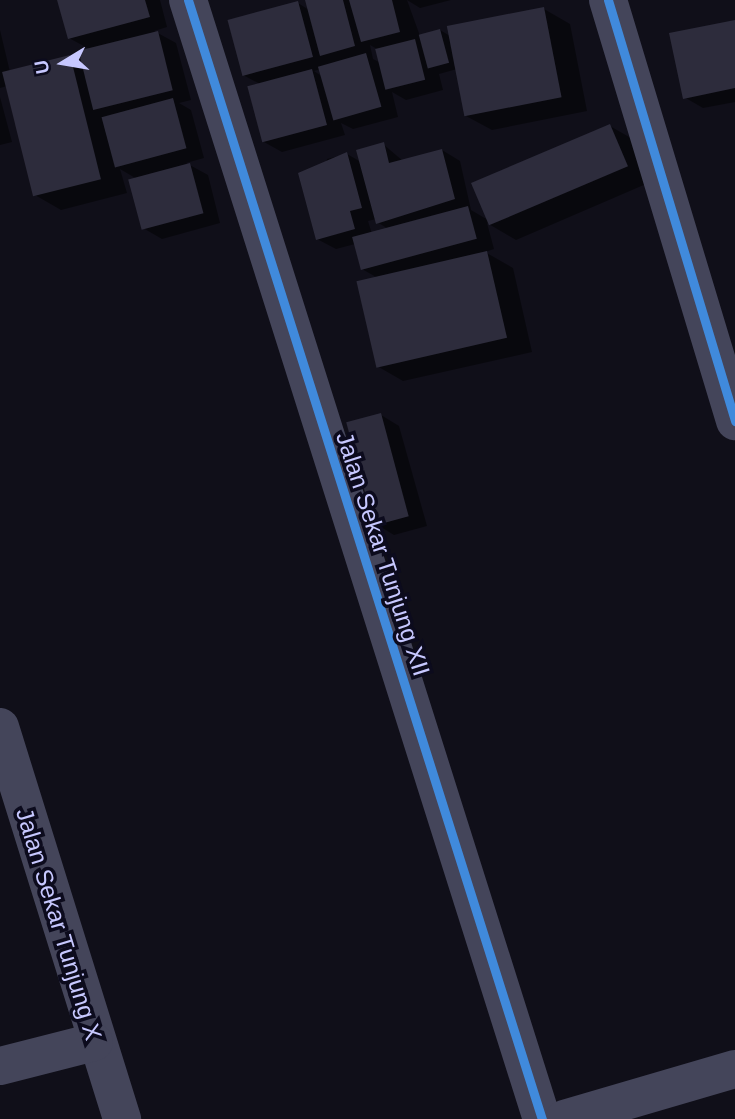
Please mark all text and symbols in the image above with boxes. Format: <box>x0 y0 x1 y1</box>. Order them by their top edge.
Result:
north arrow <box>28 28 98 98</box>
text: U <box>30 58 54 76</box>
street label: Jalan Sekar Tunjung XII <box>330 428 436 680</box>
street label: Jalan Sekar Tunjung X <box>10 804 108 1044</box>

